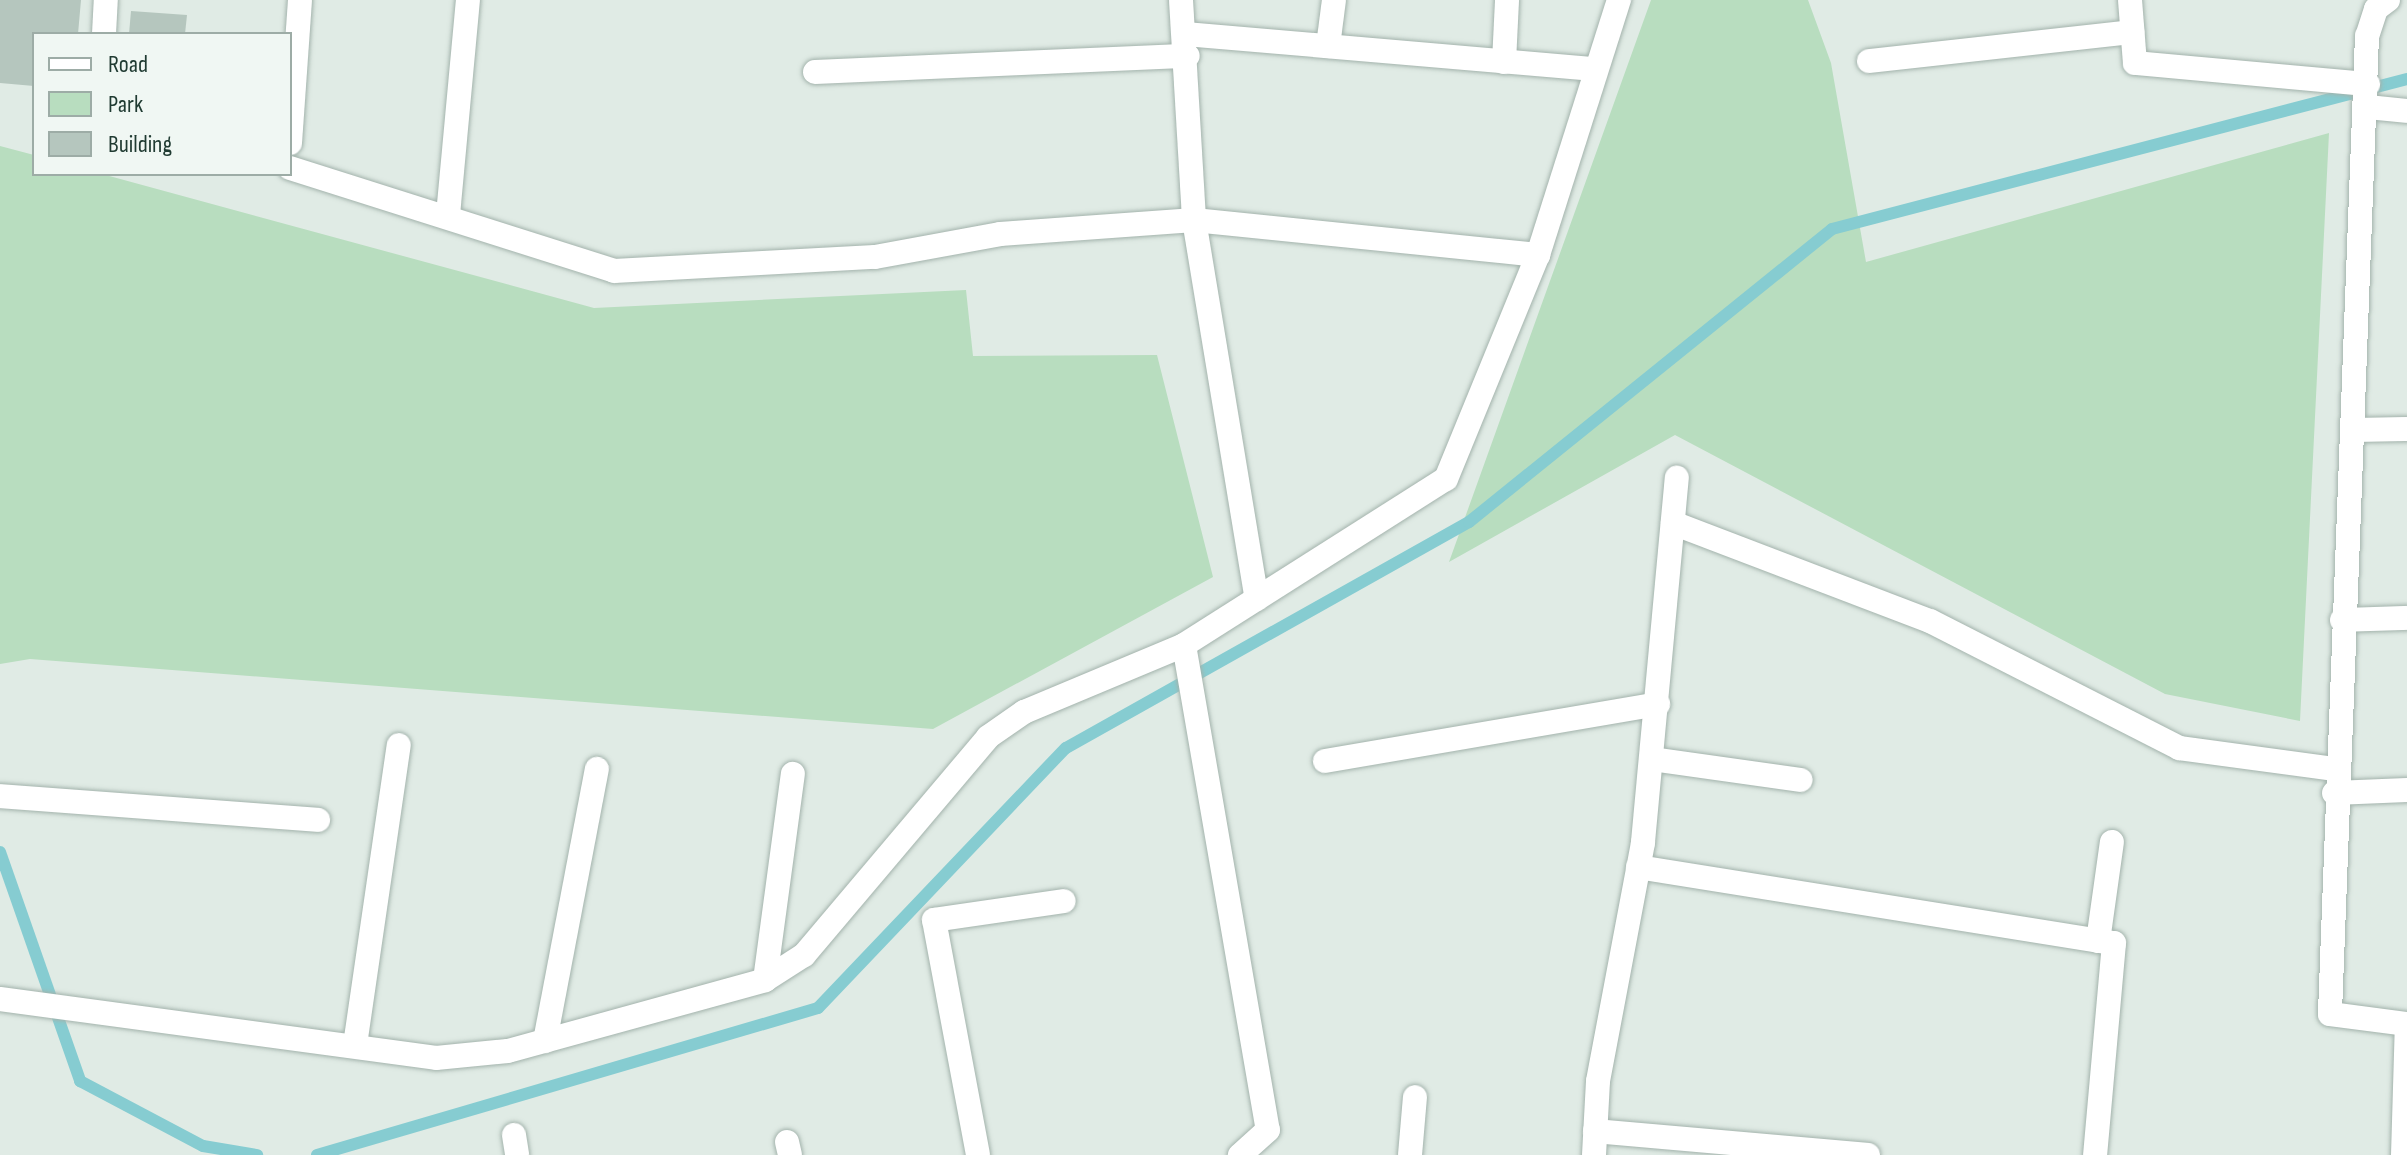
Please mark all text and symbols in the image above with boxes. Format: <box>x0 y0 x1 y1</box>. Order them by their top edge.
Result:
legend <box>32 32 292 176</box>
text: Road <box>108 50 148 79</box>
text: Park <box>108 90 143 119</box>
text: Building <box>108 130 172 159</box>

